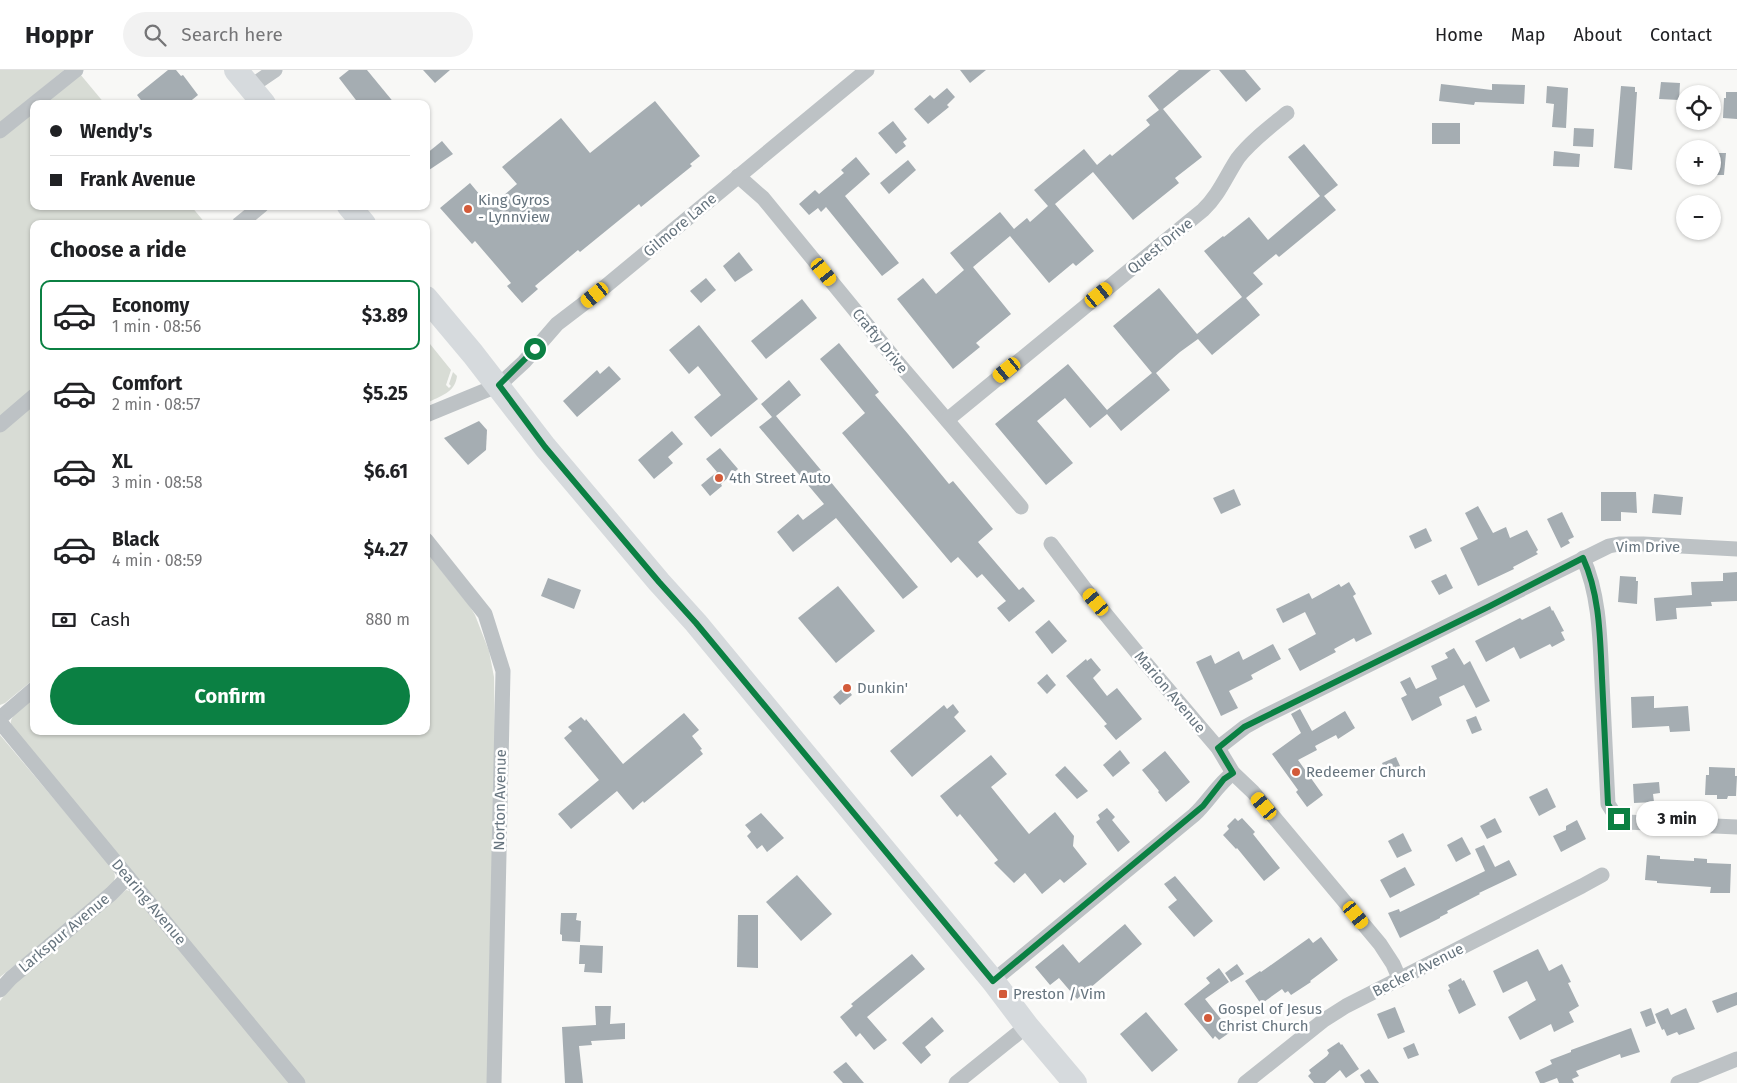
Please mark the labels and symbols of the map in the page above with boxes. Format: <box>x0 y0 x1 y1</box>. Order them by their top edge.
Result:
street label: Gilmore Lane <box>640 189 720 261</box>
place label: King Gyros - Lynnview <box>478 191 550 226</box>
marker: King Gyros - Lynnview <box>462 203 474 215</box>
street label: Quest Drive <box>1124 214 1196 278</box>
car <box>808 256 839 288</box>
car <box>578 280 611 310</box>
car <box>1082 280 1115 310</box>
street label: Crafty Drive <box>848 305 912 377</box>
route start <box>524 338 546 360</box>
car <box>990 355 1023 385</box>
place label: 4th Street Auto <box>729 469 831 487</box>
marker: 4th Street Auto <box>713 472 725 484</box>
street label: Vim Drive <box>1616 538 1680 556</box>
car <box>1080 586 1111 618</box>
street label: Marion Avenue <box>1131 647 1209 737</box>
place label: Dunkin' <box>857 679 908 697</box>
marker: Dunkin' <box>841 682 853 694</box>
street label: Norton Avenue <box>490 749 510 851</box>
place label: Redeemer Church <box>1306 763 1426 781</box>
marker: Redeemer Church <box>1290 766 1302 778</box>
car <box>1248 790 1279 822</box>
callout: 3 min <box>1636 802 1719 836</box>
route end <box>1608 808 1630 830</box>
street label: Dearing Avenue <box>108 856 190 948</box>
street label: Larkspur Avenue <box>15 890 113 976</box>
car <box>1340 899 1371 931</box>
street label: Becker Avenue <box>1369 939 1467 1001</box>
place label: Preston / Vim <box>1013 985 1106 1003</box>
marker: Preston / Vim <box>997 988 1009 1000</box>
place label: Gospel of Jesus Christ Church <box>1218 1000 1322 1035</box>
marker: Gospel of Jesus Christ Church <box>1202 1012 1214 1024</box>

